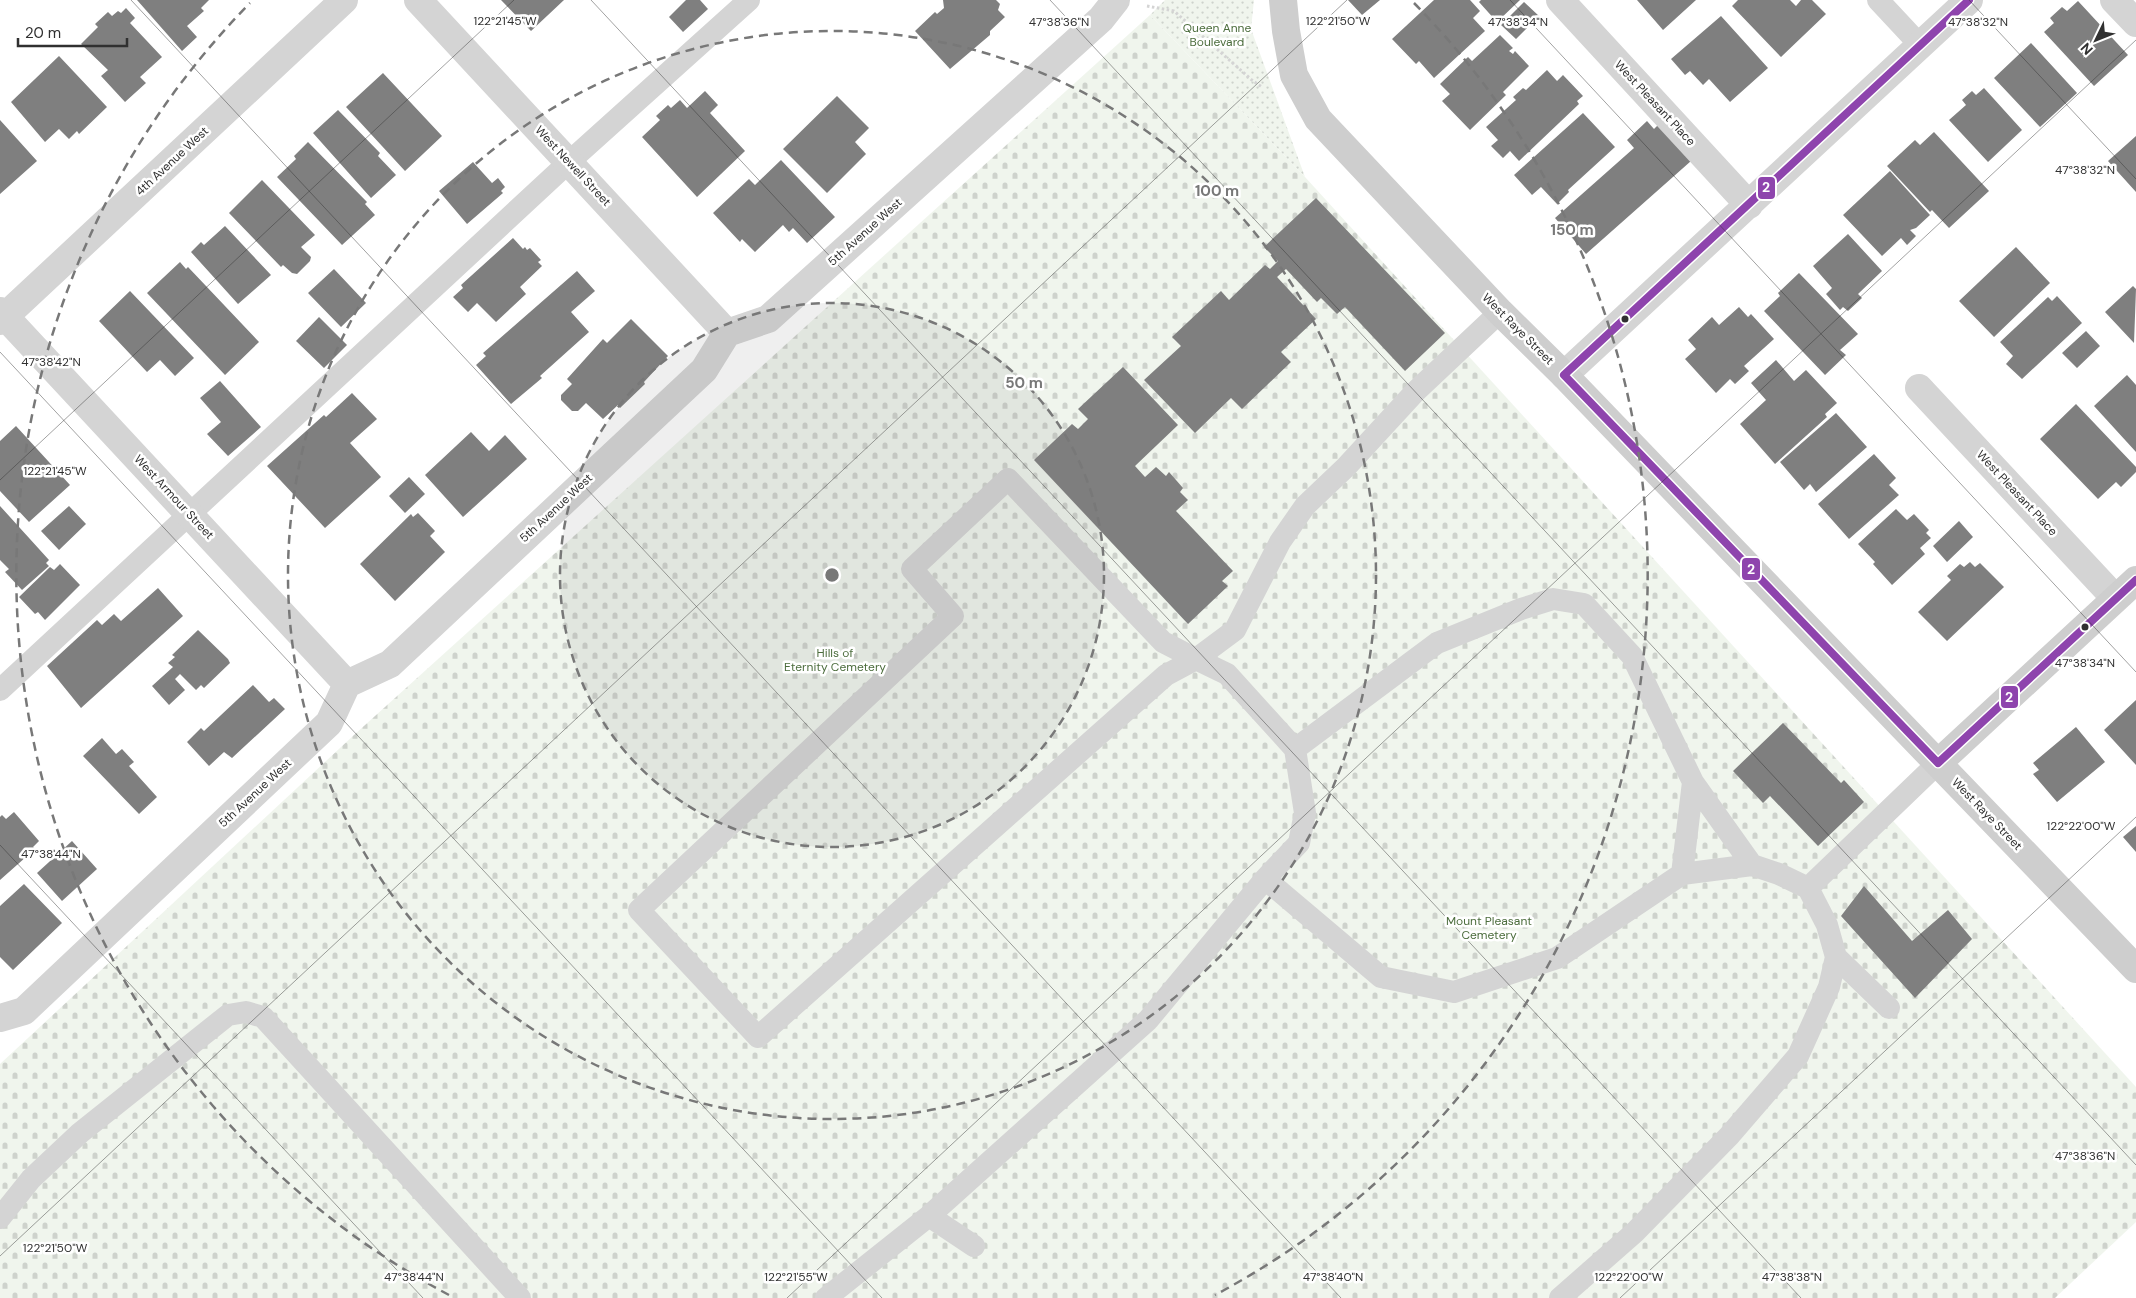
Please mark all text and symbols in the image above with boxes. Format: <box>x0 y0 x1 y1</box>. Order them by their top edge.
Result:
text: 122°21'45"W <box>473 13 537 29</box>
text: 122°21'50"W <box>1306 13 1371 29</box>
text: 47°38'36"N <box>1029 14 1089 30</box>
text: 47°38'34"N <box>1488 14 1548 30</box>
text: 47°38'32"N <box>1948 14 2008 30</box>
scale bar <box>18 15 126 47</box>
north arrow <box>2071 15 2121 65</box>
park label: Queen Anne Boulevard <box>1183 20 1251 50</box>
text: 20 m <box>25 23 61 43</box>
text: N <box>2076 39 2097 59</box>
street label: West Pleasant Place <box>1611 57 1699 149</box>
street label: West Newell Street <box>531 122 615 210</box>
street label: 4th Avenue West <box>132 123 212 199</box>
text: 47°38'32"N <box>2055 162 2115 178</box>
line badge: 2 <box>1757 176 1776 200</box>
text: 2 <box>1762 178 1770 196</box>
text: 100 m <box>1195 181 1239 201</box>
street label: 5th Avenue West <box>825 194 906 270</box>
text: 150 m <box>1551 220 1594 240</box>
street label: West Raye Street <box>1479 290 1557 368</box>
unlabelled marker <box>1620 314 1630 324</box>
text: 47°38'42"N <box>21 354 81 370</box>
text: 50 m <box>1005 373 1043 393</box>
street label: West Pleasant Place <box>1973 447 2061 539</box>
street label: West Armour Street <box>131 451 218 543</box>
text: 122°21'45"W <box>23 463 87 479</box>
street label: 5th Avenue West <box>516 470 596 546</box>
line badge: 2 <box>1741 557 1761 581</box>
text: 2 <box>1747 560 1755 578</box>
centre of rings <box>823 566 841 584</box>
unlabelled marker <box>2080 622 2090 632</box>
park label: Hills of Eternity Cemetery <box>784 645 886 675</box>
text: 47°38'34"N <box>2055 655 2115 671</box>
line badge: 2 <box>2000 685 2019 709</box>
text: 2 <box>2005 688 2013 706</box>
street label: 5th Avenue West <box>215 755 295 831</box>
street label: West Raye Street <box>1948 774 2026 854</box>
text: 122°22'00"W <box>2047 818 2116 834</box>
text: 47°38'44"N <box>21 846 81 862</box>
park label: Mount Pleasant Cemetery <box>1446 913 1532 943</box>
text: 47°38'36"N <box>2055 1148 2115 1164</box>
text: 122°21'50"W <box>23 1240 88 1256</box>
text: 47°38'44"N <box>384 1269 444 1285</box>
text: 122°21'55"W <box>764 1269 828 1285</box>
text: 47°38'40"N <box>1303 1269 1363 1285</box>
text: 122°22'00"W <box>1595 1269 1664 1285</box>
text: 47°38'38"N <box>1762 1269 1822 1285</box>

